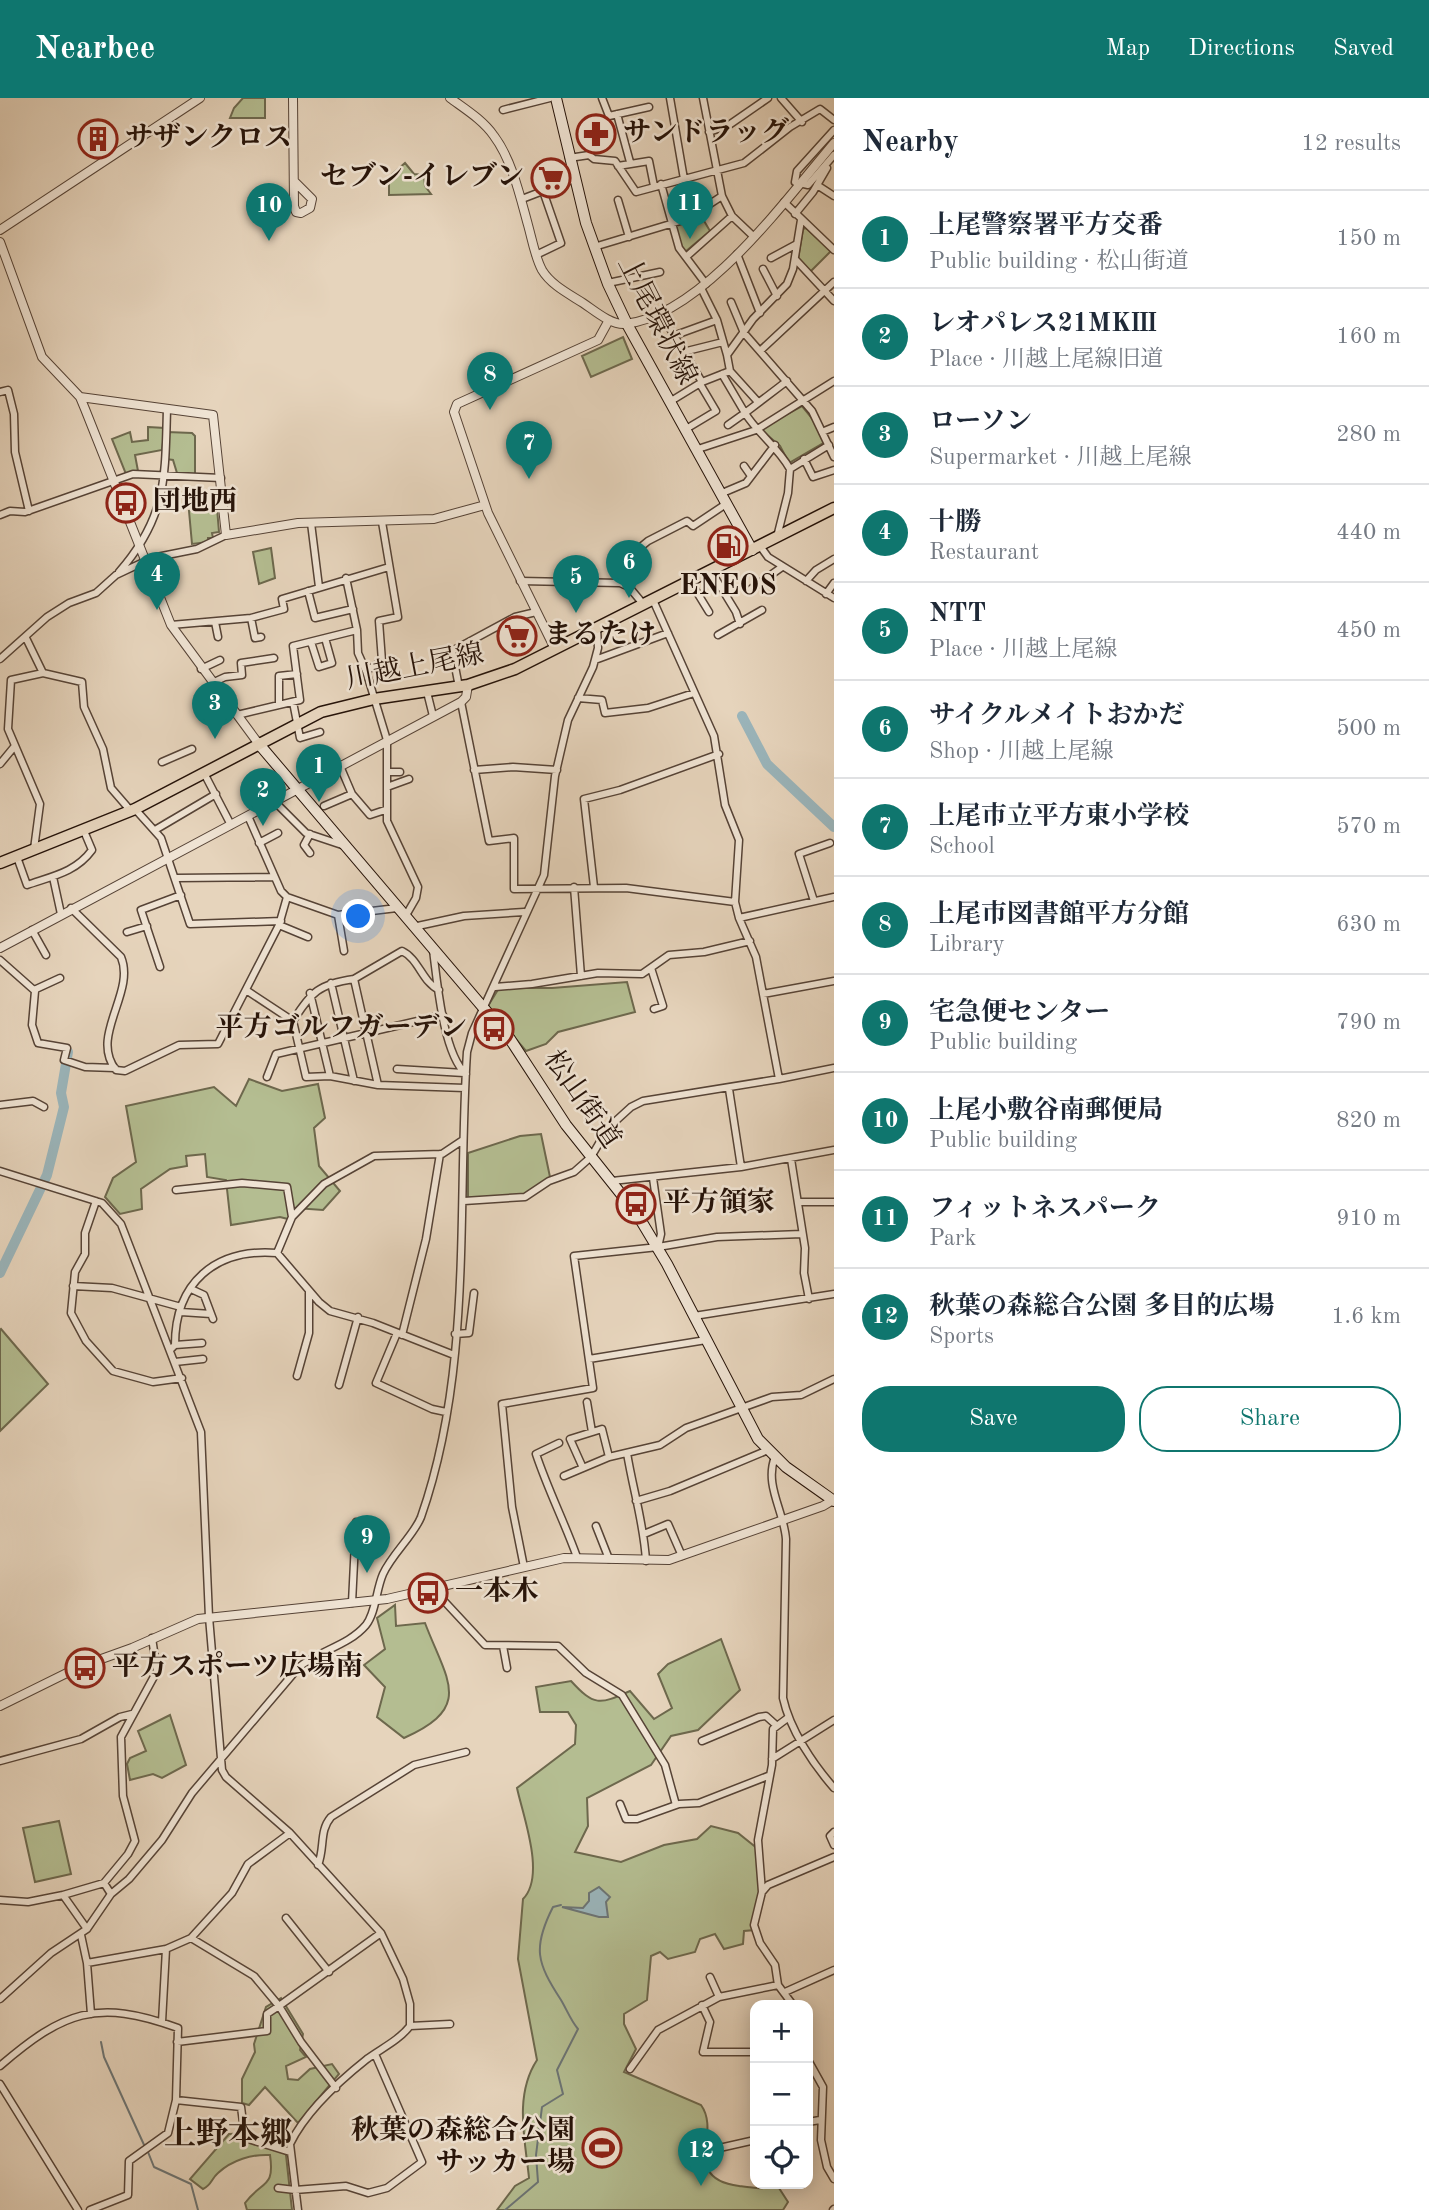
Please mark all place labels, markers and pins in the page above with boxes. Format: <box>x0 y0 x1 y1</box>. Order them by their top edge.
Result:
pharmacy icon: サンドラッグ <box>575 113 617 155</box>
place label: サンドラッグ <box>623 117 789 148</box>
building icon: サザンクロス <box>77 118 119 160</box>
place label: サザンクロス <box>125 122 292 153</box>
supermarket icon: セブン-イレブン <box>530 157 572 199</box>
place label: セブン-イレブン <box>320 161 524 192</box>
pin: 11 <box>667 181 713 239</box>
pin: 10 <box>246 183 292 241</box>
pin: 8 <box>467 352 513 410</box>
pin: 7 <box>506 421 552 479</box>
bus stop icon: 団地西 <box>105 482 147 524</box>
place label: 団地西 <box>153 486 237 517</box>
fuel station icon: ENEOS <box>707 525 749 567</box>
pin: 6 <box>606 540 652 598</box>
pin: 4 <box>134 552 180 610</box>
pin: 5 <box>553 555 599 613</box>
place label: ENEOS <box>679 573 777 601</box>
supermarket icon: まるたけ <box>496 615 538 657</box>
place label: まるたけ <box>544 620 656 650</box>
pin: 3 <box>192 681 238 739</box>
pin: 1 <box>296 744 342 802</box>
pin: 2 <box>240 768 286 826</box>
bus stop icon: 平方ゴルフガーデン <box>473 1008 515 1050</box>
place label: 平方ゴルフガーデン <box>216 1012 467 1043</box>
bus stop icon: 平方領家 <box>615 1183 657 1225</box>
place label: 平方領家 <box>663 1187 775 1218</box>
pin: 9 <box>344 1515 390 1573</box>
bus stop icon: 一本木 <box>407 1572 449 1614</box>
place label: 一本木 <box>455 1576 539 1607</box>
bus stop icon: 平方スポーツ広場南 <box>64 1647 106 1689</box>
place label: 平方スポーツ広場南 <box>112 1651 363 1682</box>
place label: 秋葉の森総合公園 サッカー場 <box>351 2115 575 2178</box>
sports icon: 秋葉の森総合公園 サッカー場 <box>581 2127 623 2169</box>
pin: 12 <box>678 2128 724 2186</box>

